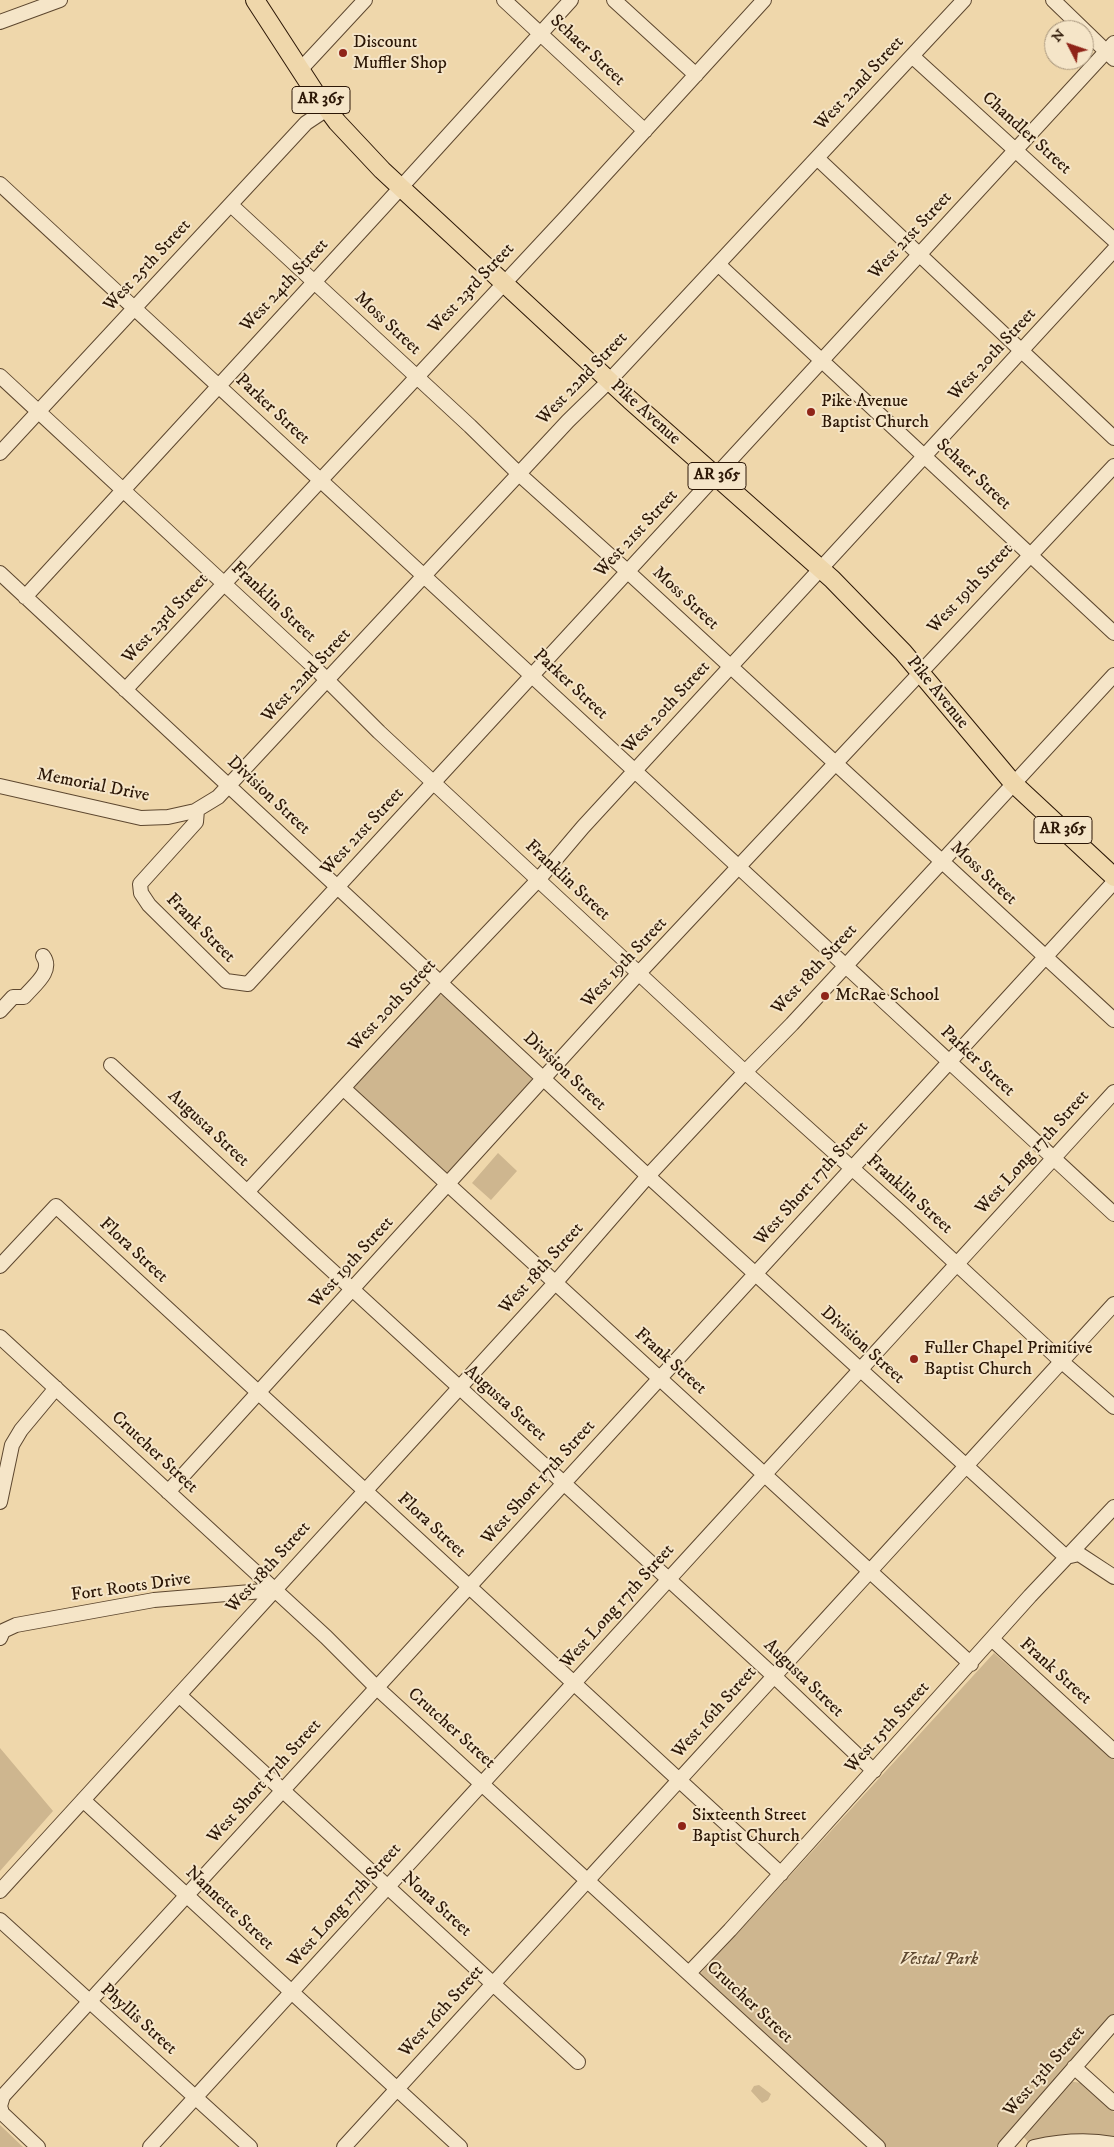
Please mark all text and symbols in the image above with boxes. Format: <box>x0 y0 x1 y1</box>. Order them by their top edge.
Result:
street label: Schaer Street <box>545 11 629 91</box>
north arrow <box>1044 20 1094 70</box>
text: N <box>1048 26 1069 46</box>
place label: Discount Muffler Shop <box>353 32 447 74</box>
street label: West 22nd Street <box>811 32 909 136</box>
marker: Discount Muffler Shop <box>337 47 349 59</box>
road number: AR 365 <box>292 86 350 114</box>
street label: Chandler Street <box>977 88 1075 180</box>
street label: West 21st Street <box>865 188 957 284</box>
street label: West 25th Street <box>100 215 196 317</box>
street label: West 24th Street <box>236 235 334 337</box>
street label: West 23rd Street <box>424 239 520 339</box>
street label: Moss Street <box>349 288 425 360</box>
street label: West 20th Street <box>945 304 1041 406</box>
street label: West 22nd Street <box>533 328 633 430</box>
street label: Parker Street <box>230 370 314 450</box>
street label: Pike Avenue <box>605 376 685 450</box>
place label: Pike Avenue Baptist Church <box>821 391 929 434</box>
marker: Pike Avenue Baptist Church <box>805 406 817 418</box>
street label: Schaer Street <box>931 435 1015 515</box>
road number: AR 365 <box>688 462 746 490</box>
street label: West 21st Street <box>591 486 683 582</box>
street label: West 19th Street <box>924 539 1018 639</box>
street label: Franklin Street <box>226 558 320 648</box>
street label: Moss Street <box>647 563 723 635</box>
street label: West 23rd Street <box>118 569 214 669</box>
street label: West 22nd Street <box>258 624 356 728</box>
street label: Parker Street <box>528 645 612 725</box>
street label: Pike Avenue <box>901 652 973 734</box>
street label: West 20th Street <box>619 657 715 759</box>
street label: Division Street <box>222 752 314 840</box>
street label: Memorial Drive <box>35 765 151 807</box>
street label: West 21st Street <box>317 784 409 880</box>
road number: AR 365 <box>1034 816 1092 844</box>
street label: Franklin Street <box>520 836 614 926</box>
street label: Moss Street <box>945 838 1021 910</box>
street label: Frank Street <box>161 890 239 968</box>
street label: West 19th Street <box>578 913 672 1013</box>
street label: West 18th Street <box>768 920 862 1020</box>
street label: West 20th Street <box>345 955 441 1057</box>
place label: McRae School <box>835 985 939 1007</box>
marker: McRae School <box>819 990 831 1002</box>
street label: Parker Street <box>935 1022 1019 1102</box>
street label: Division Street <box>518 1028 610 1116</box>
street label: Augusta Street <box>163 1086 253 1172</box>
street label: West Long 17th Street <box>971 1086 1095 1220</box>
street label: West Short 17th Street <box>750 1117 874 1251</box>
street label: Franklin Street <box>861 1151 957 1239</box>
street label: West 19th Street <box>305 1213 399 1313</box>
street label: Flora Street <box>94 1214 172 1288</box>
street label: West 18th Street <box>495 1219 589 1319</box>
street label: Division Street <box>815 1303 909 1389</box>
street label: Frank Street <box>630 1324 710 1400</box>
place label: Fuller Chapel Primitive Baptist Church <box>924 1338 1092 1380</box>
marker: Fuller Chapel Primitive Baptist Church <box>908 1353 920 1365</box>
street label: Augusta Street <box>459 1361 551 1447</box>
street label: Crutcher Street <box>106 1407 202 1499</box>
street label: West Short 17th Street <box>477 1416 601 1550</box>
street label: Flora Street <box>392 1489 470 1563</box>
street label: West 18th Street <box>222 1518 316 1618</box>
street label: West Long 17th Street <box>556 1540 680 1674</box>
street label: Fort Roots Drive <box>70 1569 192 1607</box>
street label: Frank Street <box>1015 1634 1095 1710</box>
street label: Augusta Street <box>758 1635 848 1723</box>
street label: West 16th Street <box>668 1663 762 1763</box>
street label: West 15th Street <box>841 1678 935 1778</box>
street label: Crutcher Street <box>403 1684 499 1774</box>
street label: West Short 17th Street <box>203 1715 327 1849</box>
place label: Sixteenth Street Baptist Church <box>692 1805 807 1848</box>
marker: Sixteenth Street Baptist Church <box>676 1820 688 1832</box>
street label: West Long 17th Street <box>283 1839 407 1973</box>
street label: Nannette Street <box>180 1862 278 1956</box>
street label: Nona Street <box>397 1868 475 1942</box>
park label: Vestal Park <box>900 1949 978 1971</box>
street label: Crutcher Street <box>701 1957 797 2049</box>
street label: West 16th Street <box>395 1962 489 2062</box>
street label: Phyllis Street <box>95 1980 181 2060</box>
street label: West 13th Street <box>1000 2022 1090 2122</box>

